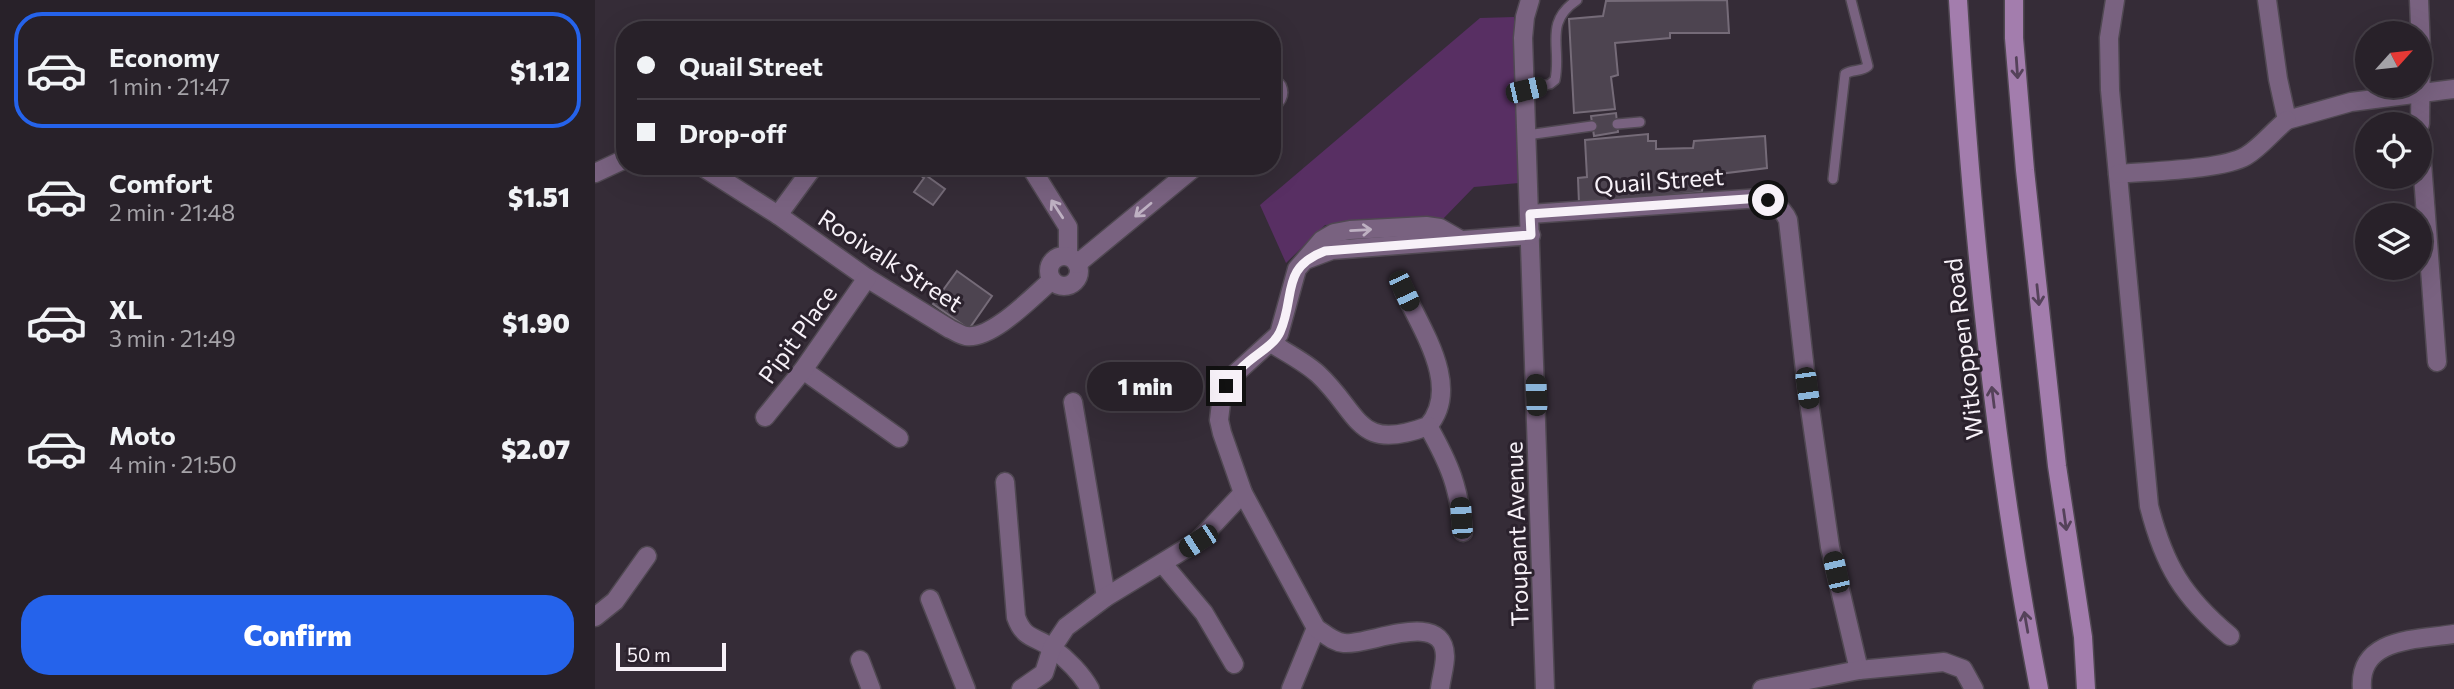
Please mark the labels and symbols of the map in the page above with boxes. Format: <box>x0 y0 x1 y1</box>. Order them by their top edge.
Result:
north arrow <box>2355 21 2433 98</box>
one-way arrow <box>2011 56 2024 79</box>
car <box>1504 75 1549 105</box>
street label: Quail Street <box>1593 161 1725 199</box>
route start <box>1752 184 1784 216</box>
one-way arrow <box>1050 199 1064 219</box>
one-way arrow <box>1134 202 1152 217</box>
street label: Rooivalk Street <box>813 203 969 318</box>
one-way arrow <box>1349 223 1372 236</box>
street label: Witkoppen Road <box>1937 257 1989 441</box>
car <box>1386 268 1423 314</box>
street label: Pipit Place <box>752 279 842 389</box>
one-way arrow <box>2032 283 2045 305</box>
callout: 1 min <box>1086 362 1201 410</box>
car <box>1794 366 1821 410</box>
route end <box>1210 370 1242 402</box>
car <box>1525 374 1548 416</box>
one-way arrow <box>1987 386 2000 409</box>
street label: Troupant Avenue <box>1498 441 1534 627</box>
car <box>1450 496 1473 540</box>
one-way arrow <box>2059 509 2072 531</box>
car <box>1175 521 1222 561</box>
car <box>1822 549 1851 595</box>
one-way arrow <box>2019 611 2033 634</box>
scale bar <box>616 640 726 672</box>

